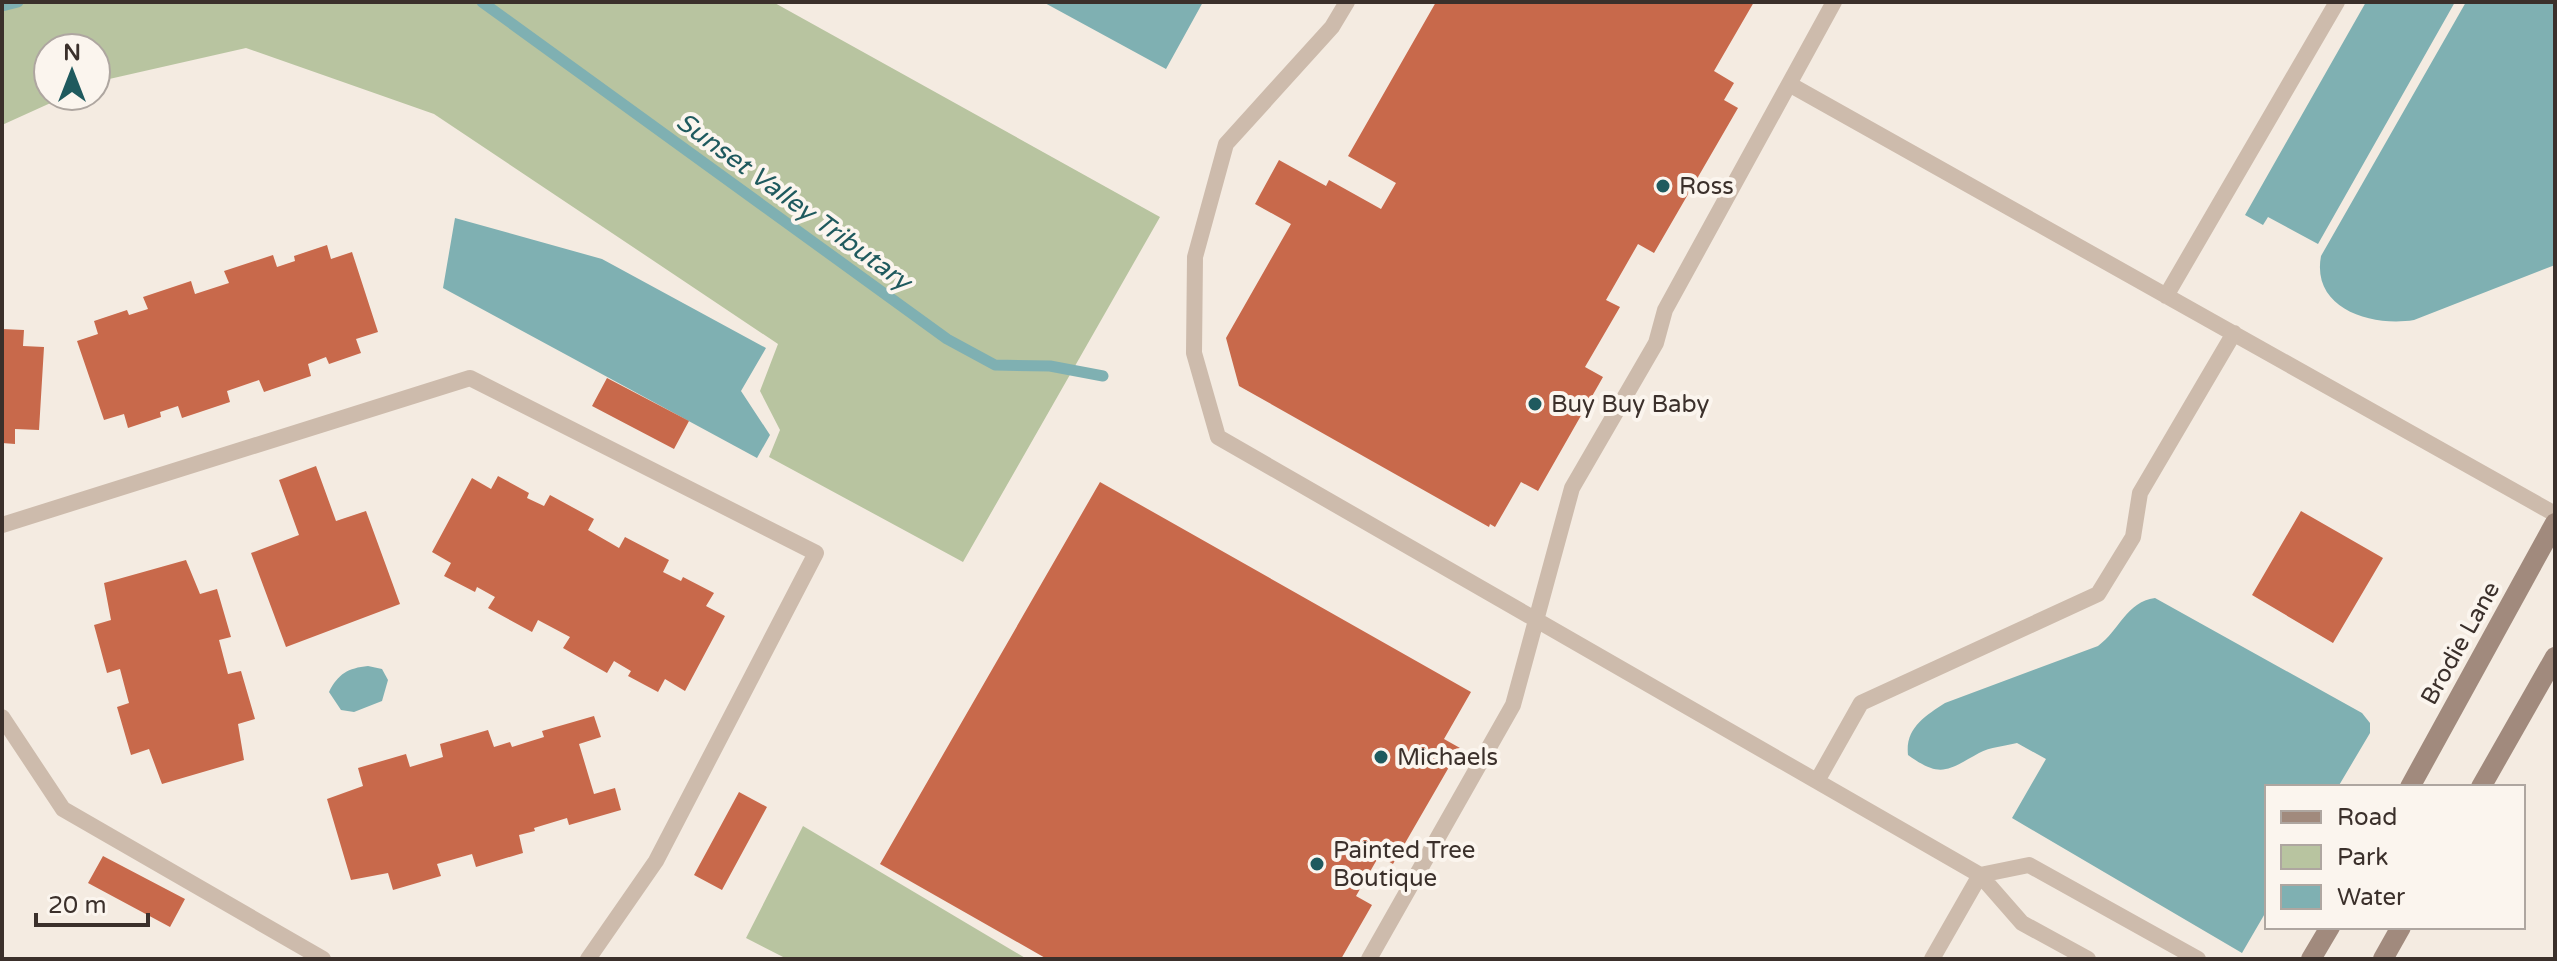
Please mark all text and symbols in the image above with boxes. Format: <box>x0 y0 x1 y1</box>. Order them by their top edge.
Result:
north arrow <box>32 32 112 112</box>
text: N <box>63 40 81 66</box>
water label: Sunset Valley Tributary <box>670 106 919 299</box>
place label: Ross <box>1679 172 1734 201</box>
marker: Ross <box>1654 177 1672 195</box>
place label: Buy Buy Baby <box>1551 390 1710 419</box>
marker: Buy Buy Baby <box>1526 395 1544 413</box>
street label: Brodie Lane <box>2415 577 2506 710</box>
place label: Michaels <box>1397 743 1498 772</box>
marker: Michaels <box>1372 748 1390 766</box>
legend <box>2265 785 2525 929</box>
text: Road <box>2337 803 2397 832</box>
place label: Painted Tree Boutique <box>1333 836 1475 893</box>
text: Park <box>2337 843 2388 872</box>
marker: Painted Tree Boutique <box>1308 855 1326 873</box>
scale bar <box>36 877 148 927</box>
text: Water <box>2337 883 2406 912</box>
text: 20 m <box>48 891 106 920</box>

